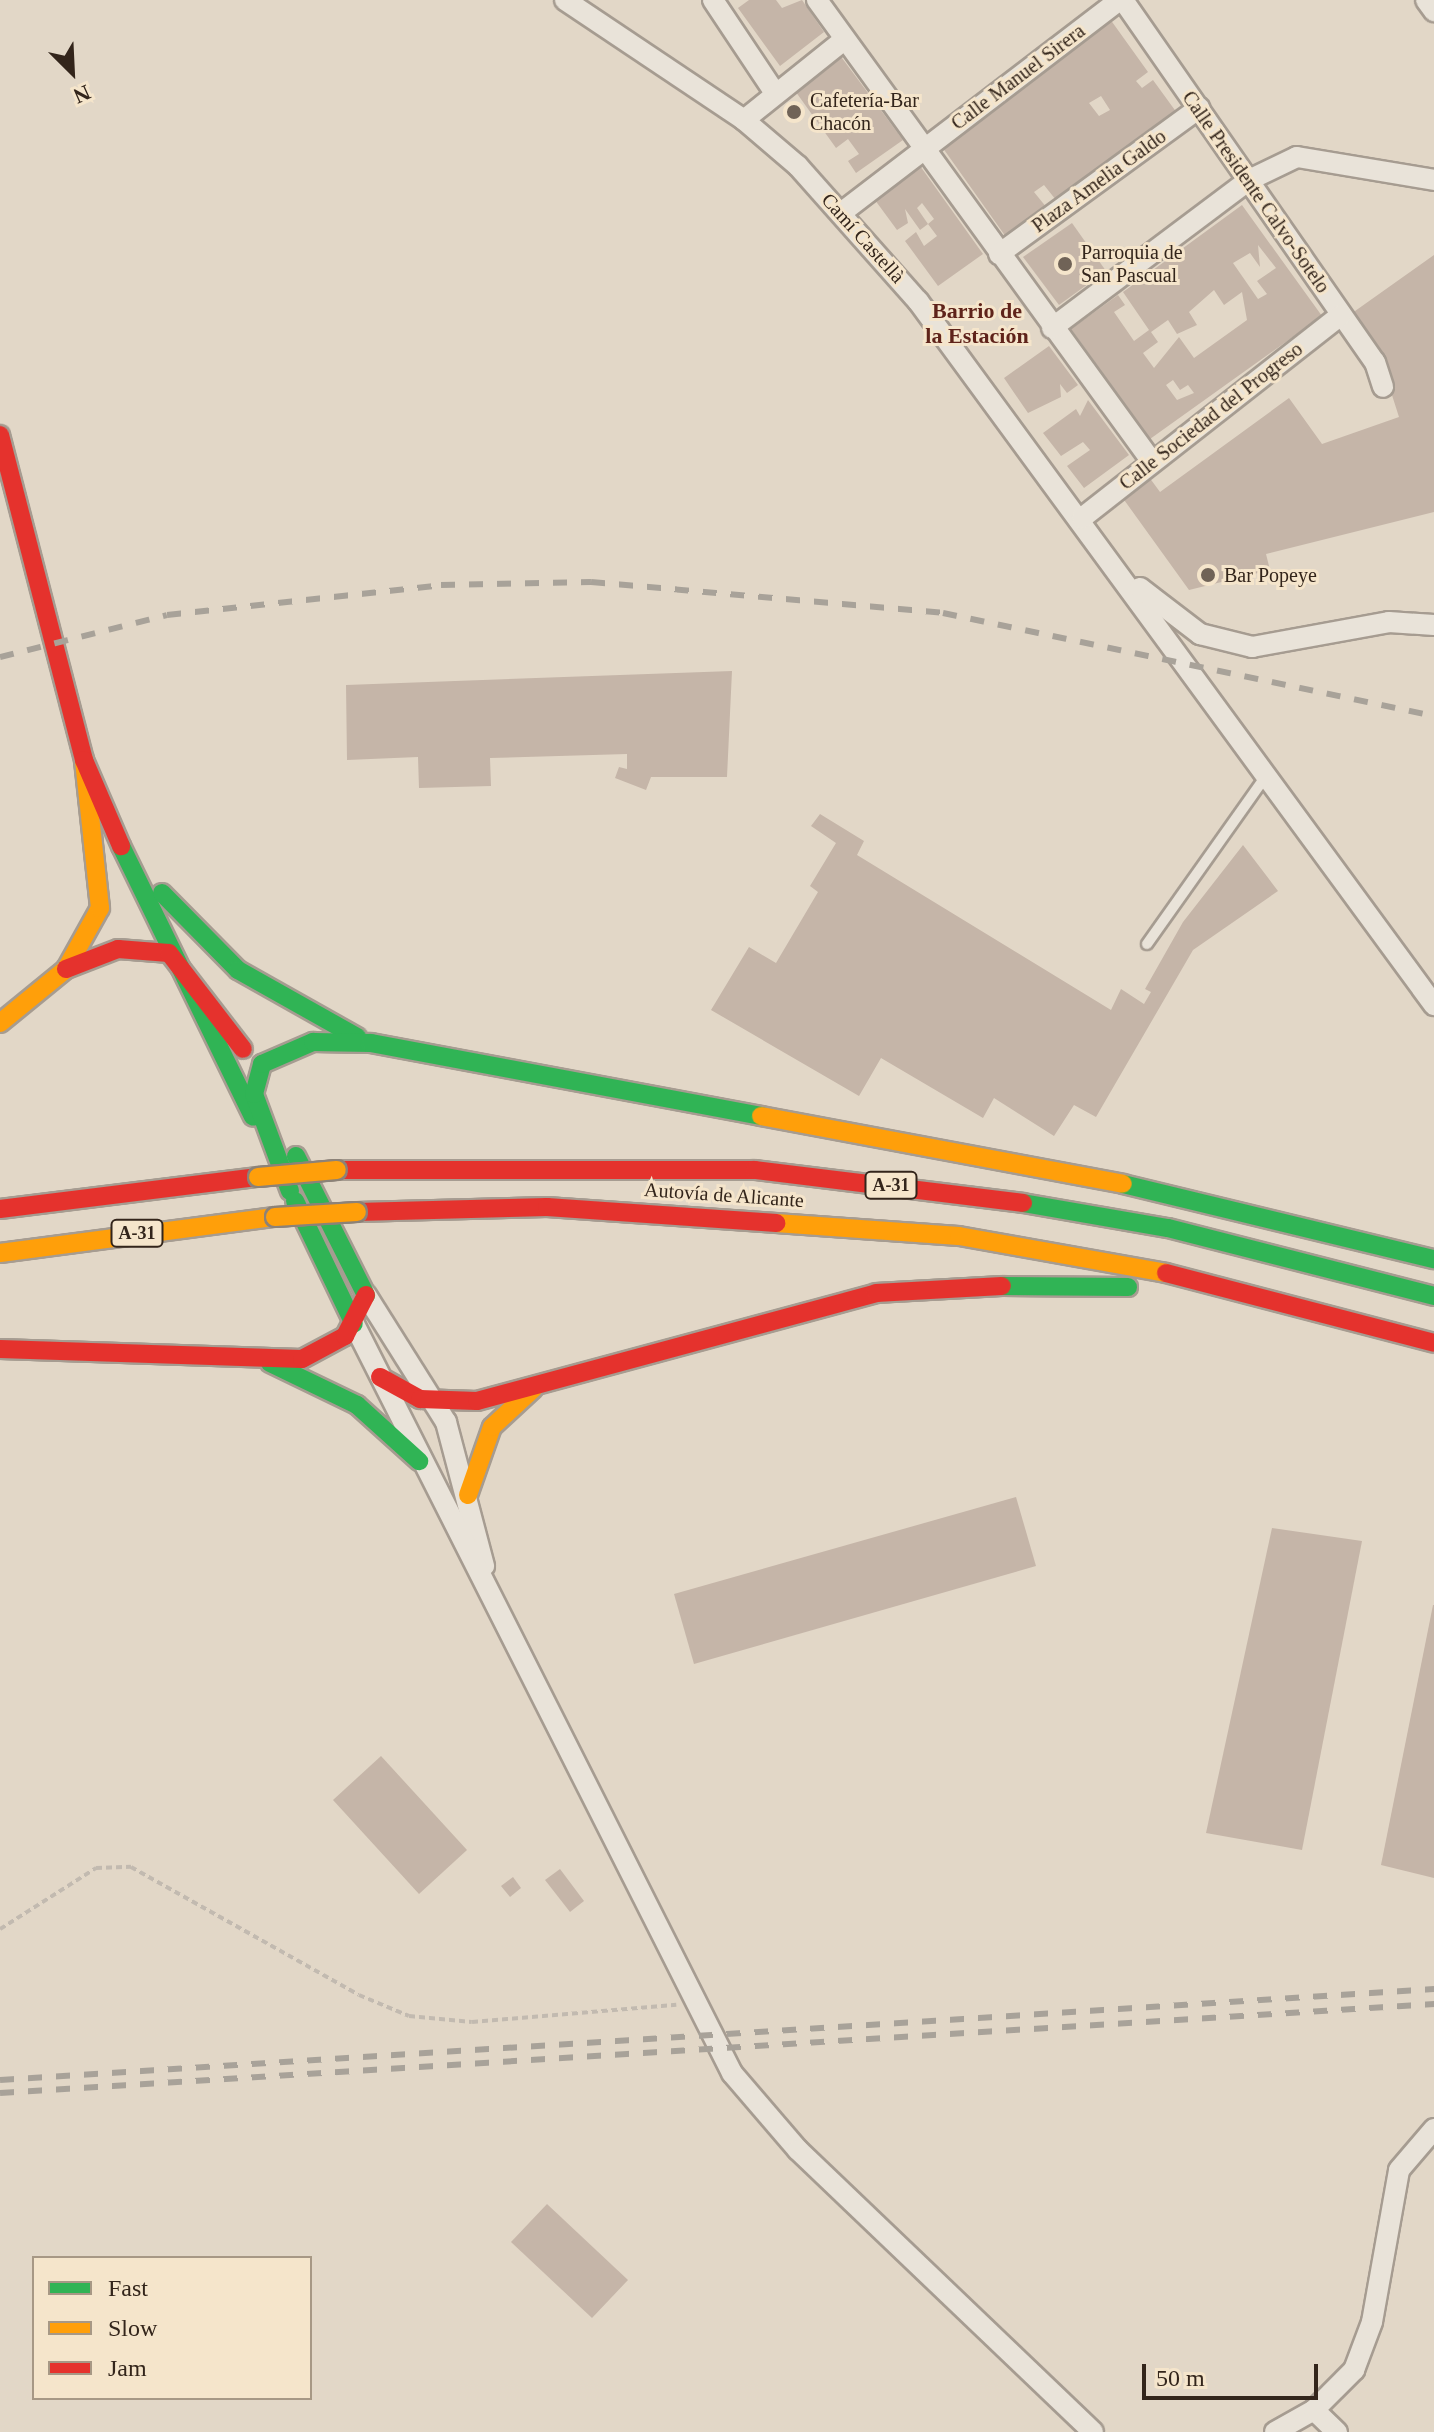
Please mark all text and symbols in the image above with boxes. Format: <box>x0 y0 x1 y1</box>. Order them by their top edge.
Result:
street label: Calle Manuel Sirera <box>946 19 1090 135</box>
north arrow <box>32 32 112 112</box>
text: N <box>70 80 94 109</box>
street label: Calle Presidente Calvo-Sotelo <box>1177 86 1335 298</box>
place label: Cafetería-Bar Chacón <box>810 88 919 135</box>
marker: Cafetería-Bar Chacón <box>785 103 803 121</box>
street label: Plaza Amelia Galdo <box>1027 124 1171 238</box>
street label: Camí Castellà <box>816 188 910 288</box>
place label: Parroquia de San Pascual <box>1081 240 1183 287</box>
marker: Parroquia de San Pascual <box>1056 255 1074 273</box>
district label: Barrio de la Estación <box>925 297 1029 348</box>
street label: Calle Sociedad del Progreso <box>1115 337 1307 495</box>
place label: Bar Popeye <box>1224 563 1317 587</box>
marker: Bar Popeye <box>1199 566 1217 584</box>
road number: A-31 <box>863 1171 919 1199</box>
street label: Autovía de Alicante <box>643 1177 805 1213</box>
road number: A-31 <box>109 1219 165 1247</box>
legend <box>32 2256 312 2400</box>
text: Fast <box>108 2275 148 2301</box>
text: Slow <box>108 2315 157 2341</box>
scale bar <box>1146 2348 1322 2398</box>
text: Jam <box>108 2355 147 2381</box>
text: 50 m <box>1156 2365 1205 2391</box>

